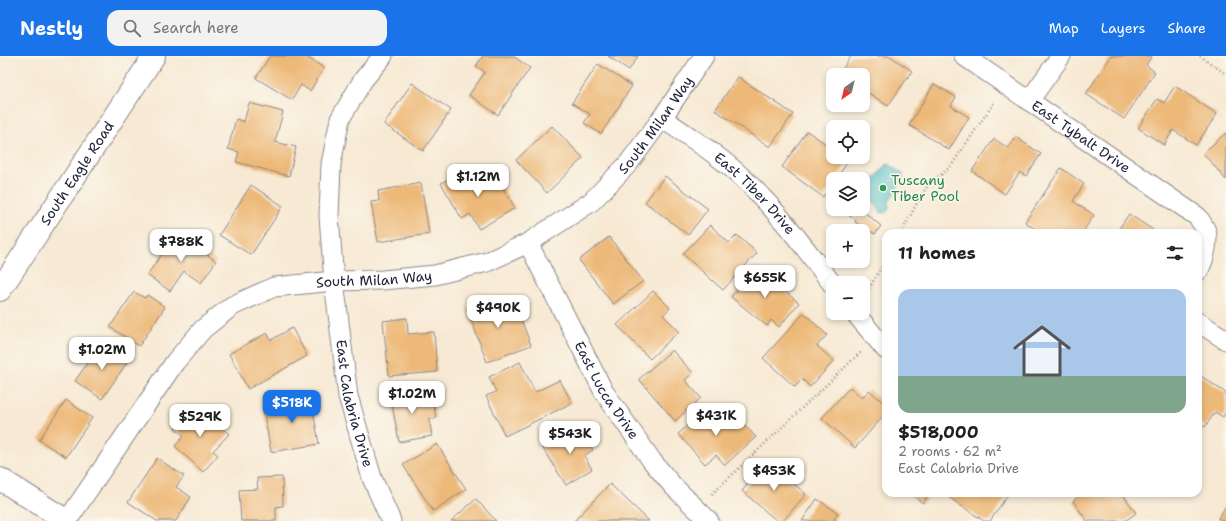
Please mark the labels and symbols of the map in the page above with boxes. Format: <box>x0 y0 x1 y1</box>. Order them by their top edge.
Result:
north arrow <box>826 68 870 112</box>
street label: South Milan Way <box>614 72 697 178</box>
street label: East Tybalt Drive <box>1028 96 1134 177</box>
street label: South Eagle Road <box>36 117 118 229</box>
street label: East Tiber Drive <box>710 148 799 238</box>
pin: $1.12M <box>445 164 511 198</box>
place label: Tuscany Tiber Pool <box>891 171 960 205</box>
marker: Tuscany Tiber Pool <box>878 183 888 193</box>
pin: $788K <box>153 229 209 263</box>
pin: $655K <box>737 265 793 299</box>
street label: South Milan Way <box>315 266 433 292</box>
pin: $490K <box>470 295 526 329</box>
pin: $1.02M <box>69 337 135 371</box>
street label: East Lucca Drive <box>571 338 643 443</box>
street label: East Calabria Drive <box>332 339 377 469</box>
pin: $1.02M <box>379 381 445 415</box>
pin: $518K <box>264 390 320 424</box>
pin: $431K <box>688 403 744 437</box>
pin: $529K <box>172 404 228 438</box>
pin: $543K <box>542 421 598 455</box>
pin: $453K <box>746 458 802 492</box>

